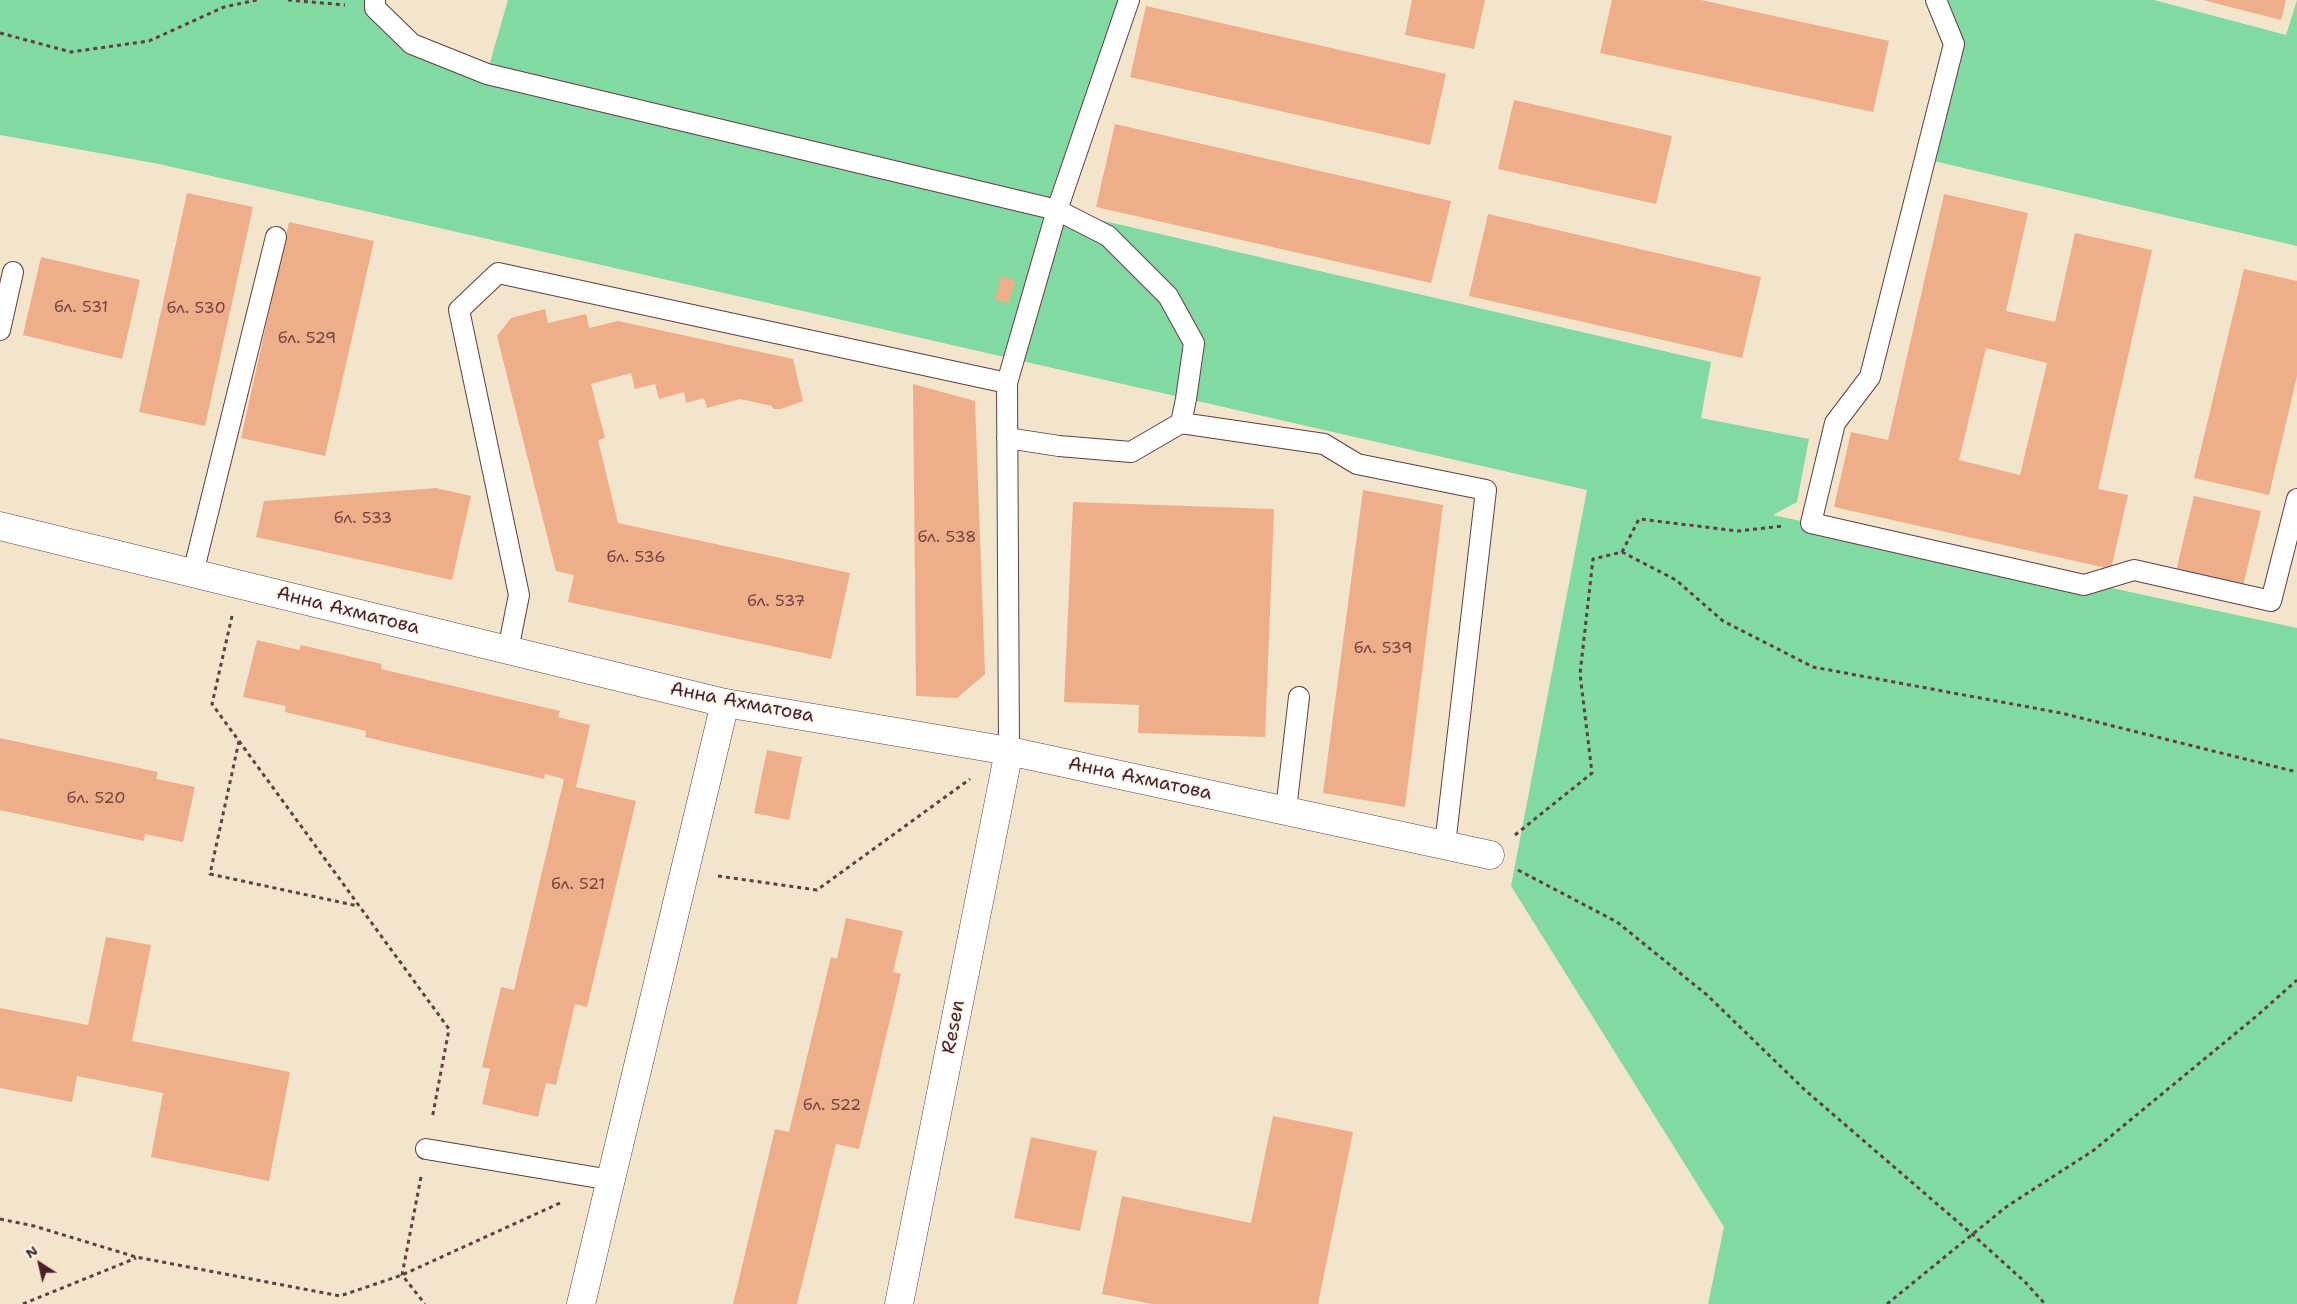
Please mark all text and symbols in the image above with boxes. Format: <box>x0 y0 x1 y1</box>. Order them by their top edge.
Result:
house number: бл. 531 <box>54 298 108 318</box>
house number: бл. 530 <box>166 299 226 319</box>
house number: бл. 529 <box>278 329 336 349</box>
house number: бл. 533 <box>334 509 392 529</box>
house number: бл. 538 <box>917 528 977 548</box>
house number: бл. 536 <box>606 548 666 568</box>
street label: Анна Ахматова <box>274 582 422 640</box>
house number: бл. 537 <box>747 592 805 612</box>
house number: бл. 539 <box>1354 639 1412 659</box>
street label: Анна Ахматова <box>668 678 816 728</box>
street label: Анна Ахматова <box>1066 753 1214 805</box>
house number: бл. 520 <box>67 789 125 809</box>
house number: бл. 521 <box>551 875 605 895</box>
street label: Resen <box>938 998 970 1056</box>
house number: бл. 522 <box>803 1096 861 1116</box>
north arrow <box>15 1239 65 1289</box>
text: N <box>22 1241 41 1262</box>

